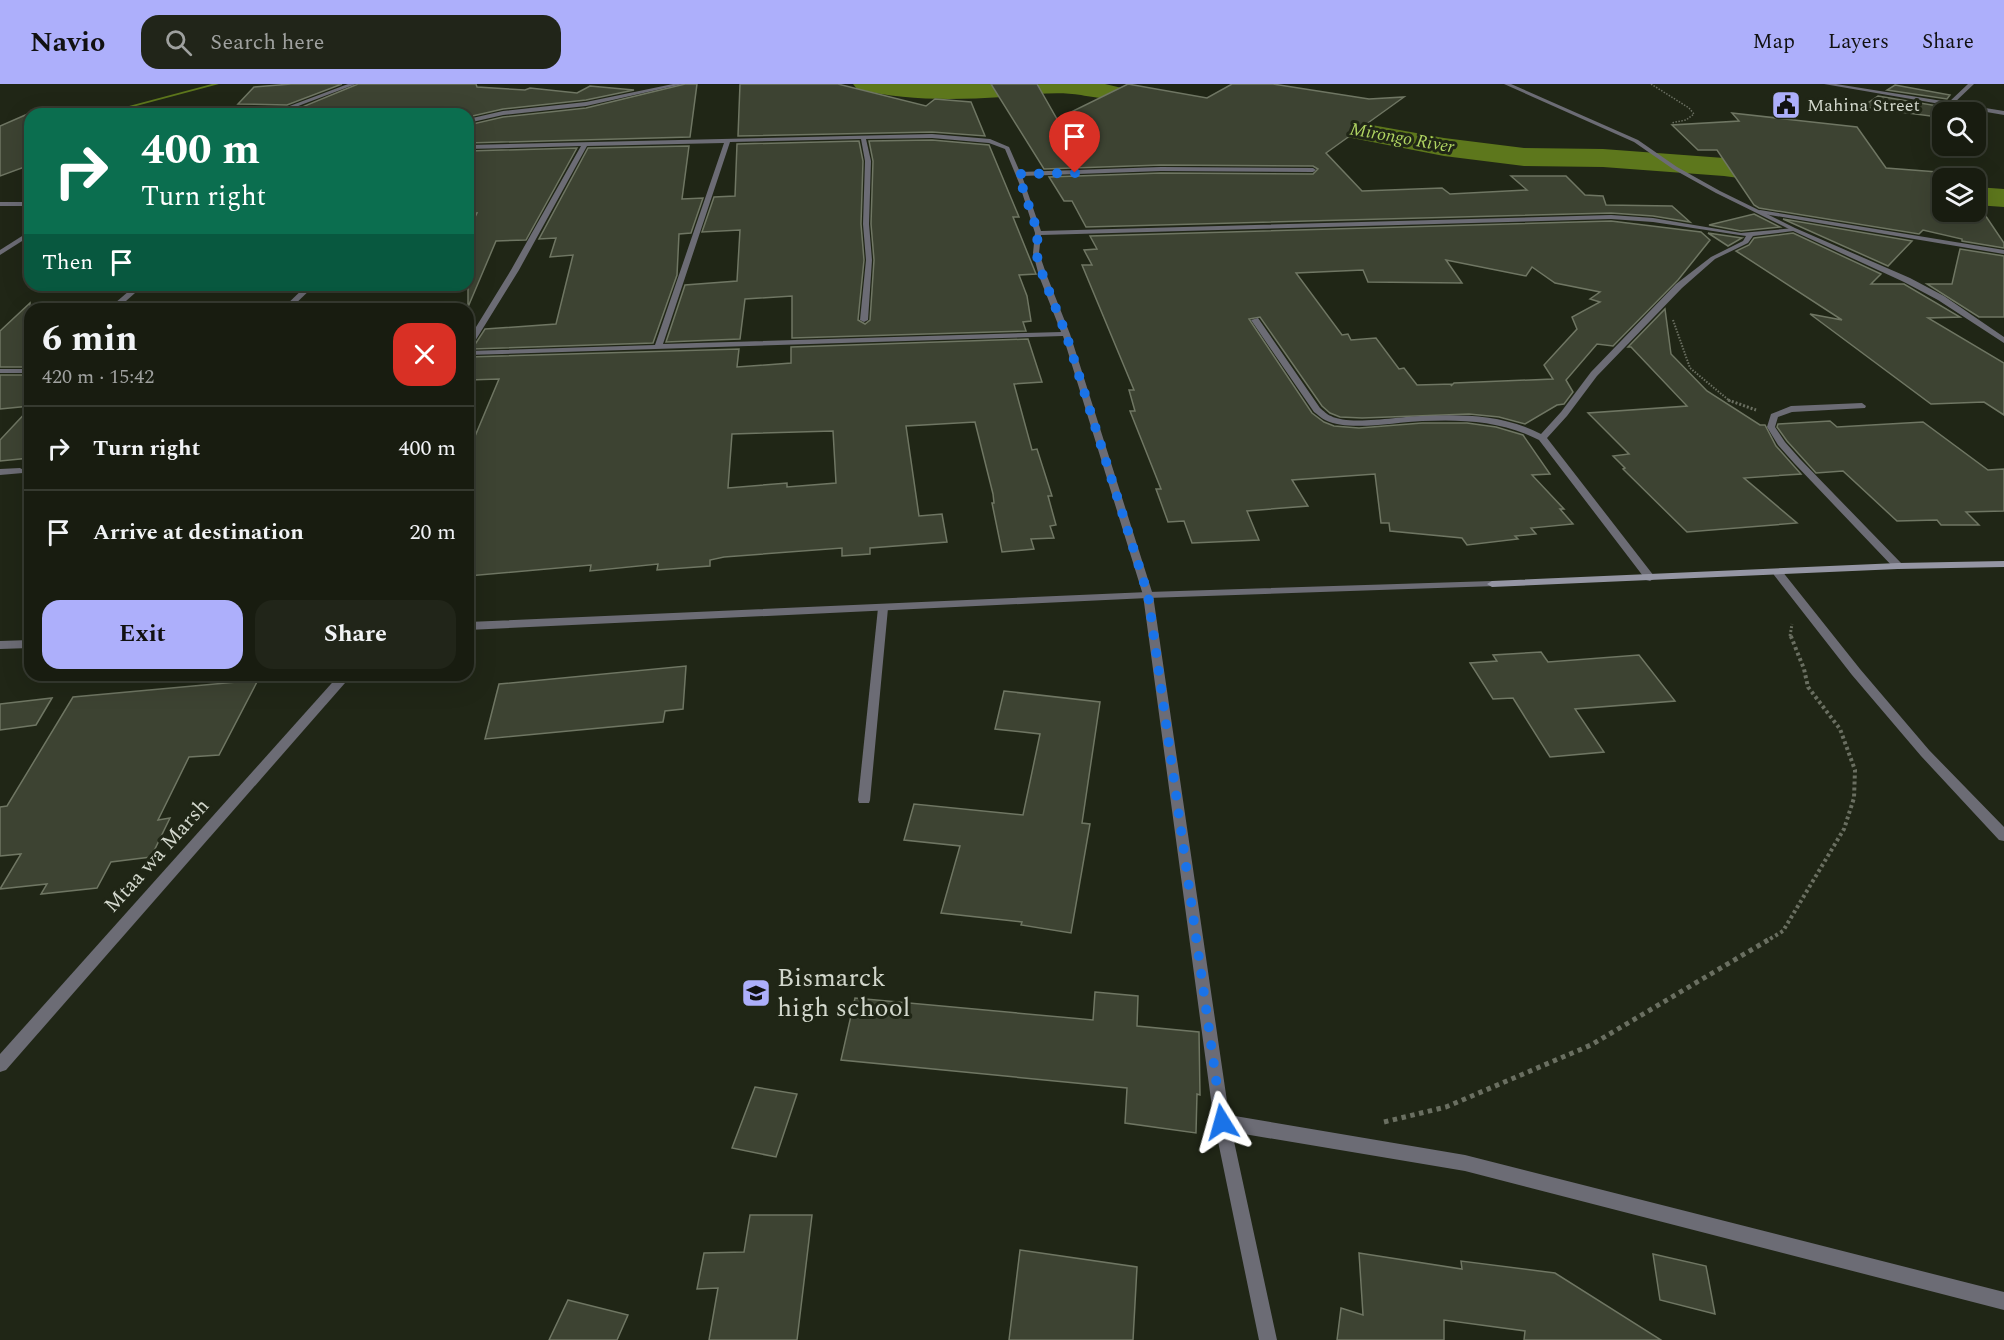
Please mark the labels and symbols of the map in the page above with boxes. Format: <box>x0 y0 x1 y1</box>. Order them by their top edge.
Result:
public building icon: Mahina Street <box>1770 89 1802 121</box>
place label: Mahina Street <box>1807 92 1920 119</box>
pin <box>1049 111 1100 173</box>
water label: Mirongo River <box>1348 116 1457 161</box>
street label: Mtaa wa Marsh <box>97 792 217 920</box>
place label: Bismarck high school <box>777 958 910 1028</box>
school or university icon: Bismarck high school <box>740 977 772 1009</box>
position arrow <box>1190 1090 1254 1154</box>

